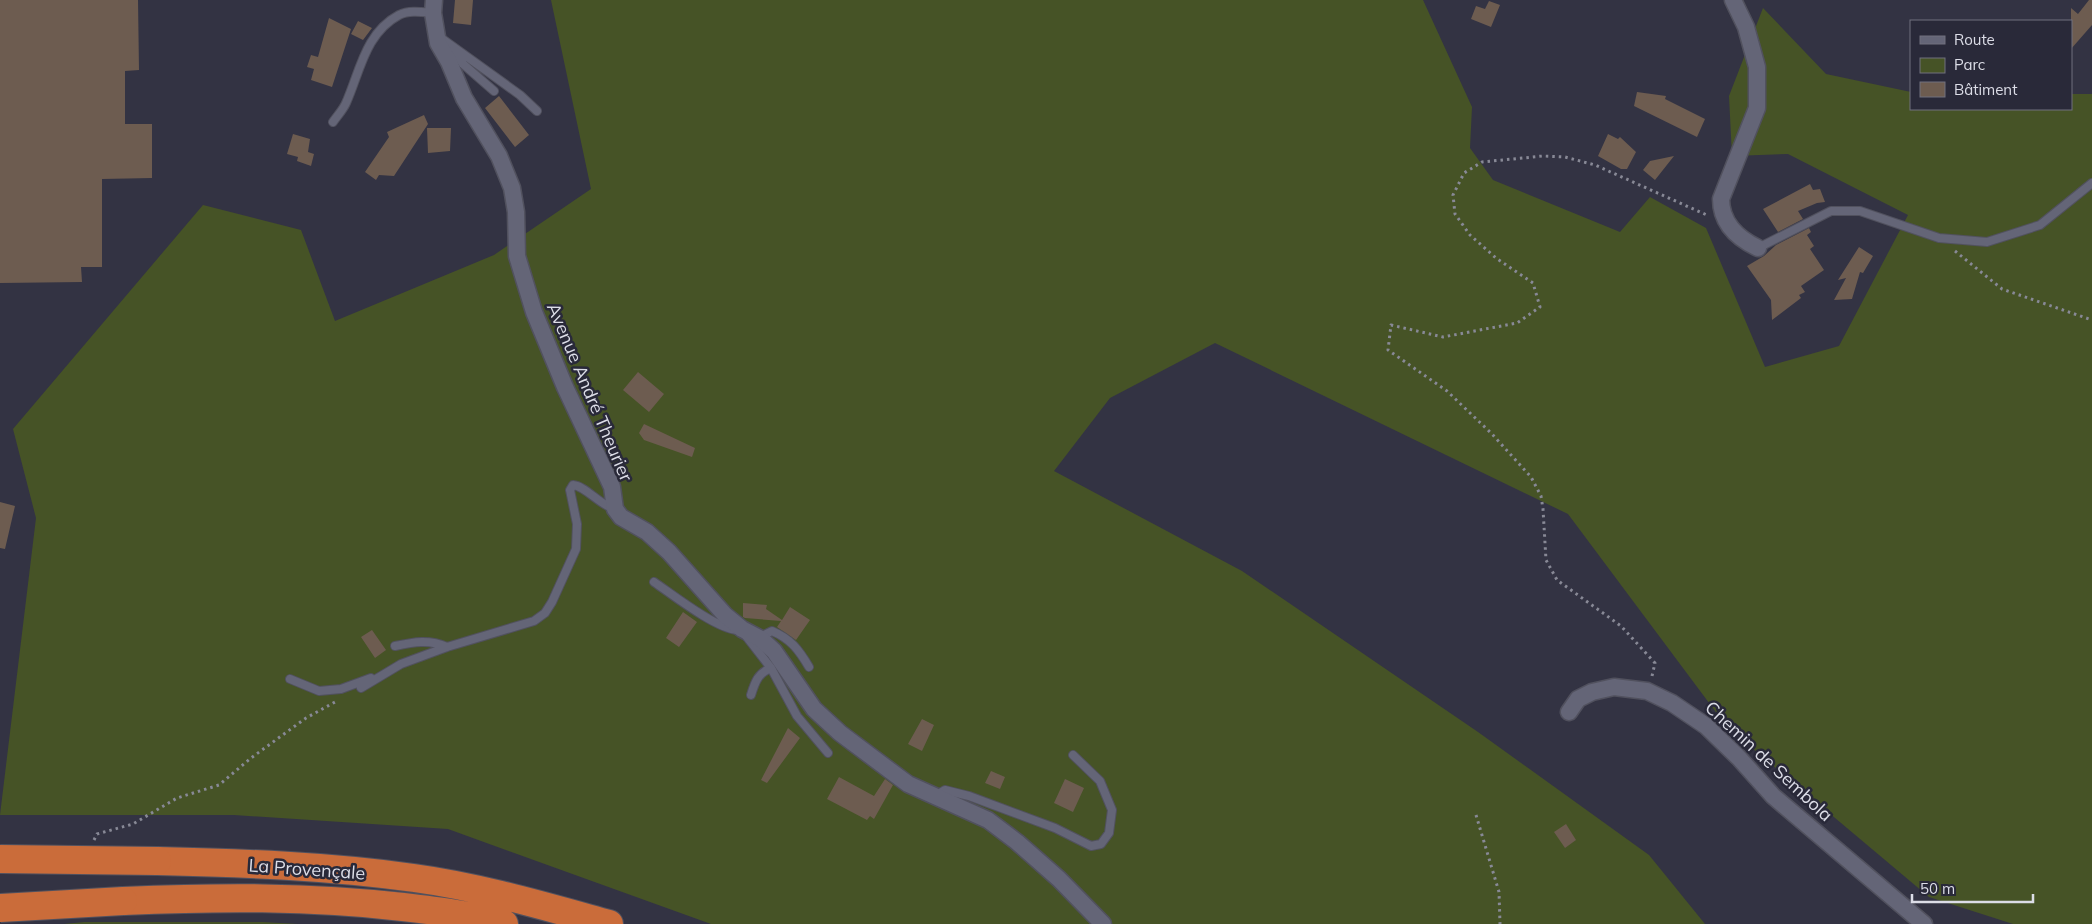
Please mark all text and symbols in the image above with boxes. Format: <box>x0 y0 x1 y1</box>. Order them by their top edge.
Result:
legend <box>1910 20 2072 110</box>
text: Route <box>1954 30 1995 49</box>
text: Parc <box>1954 55 1985 74</box>
text: Bâtiment <box>1954 80 2017 99</box>
street label: Avenue André Theurier <box>542 299 638 485</box>
street label: Chemin de Sembola <box>1700 696 1838 826</box>
street label: La Provençale <box>248 853 366 885</box>
scale bar <box>1912 872 2033 904</box>
text: 50 m <box>1920 879 1955 898</box>

